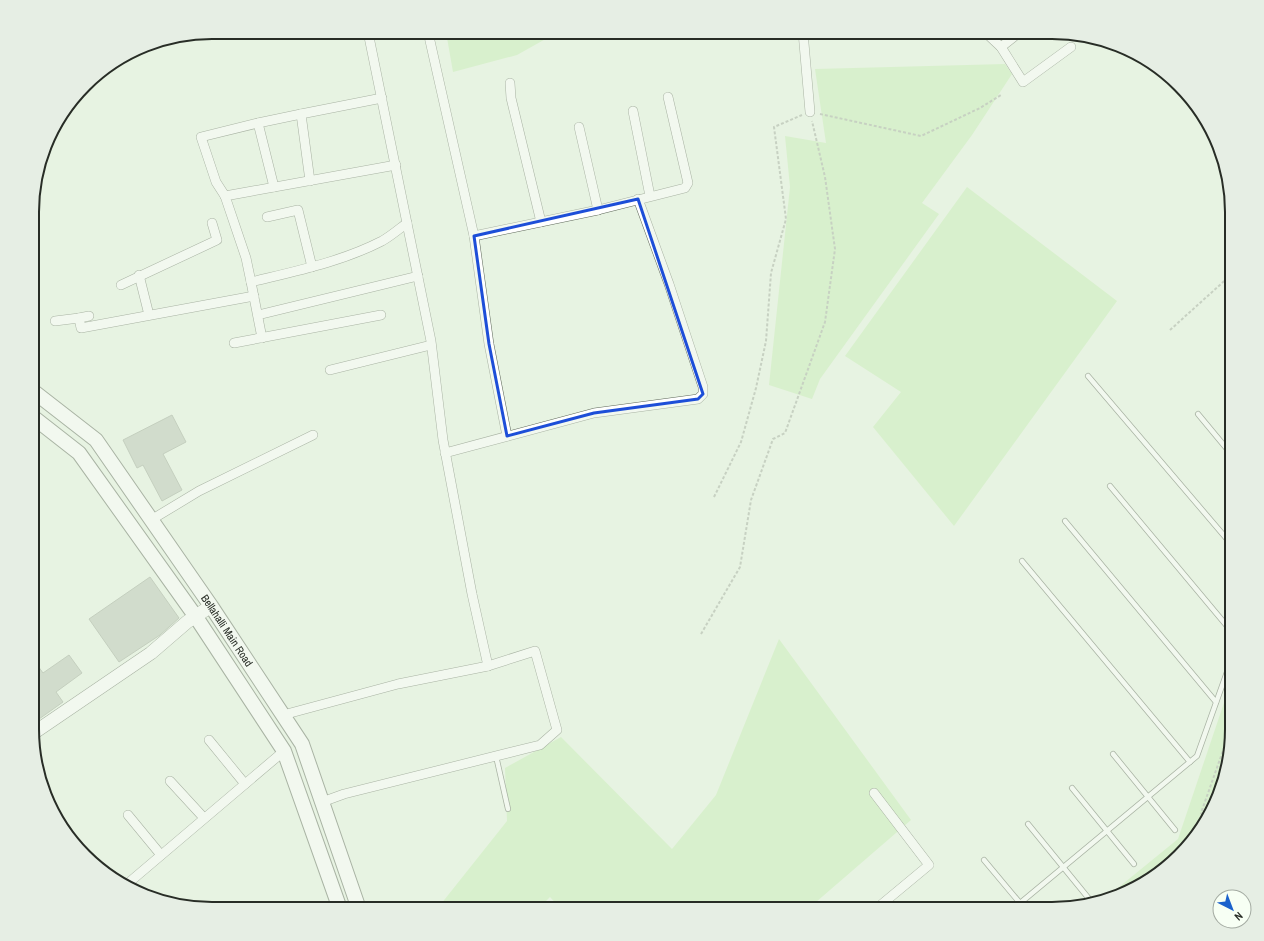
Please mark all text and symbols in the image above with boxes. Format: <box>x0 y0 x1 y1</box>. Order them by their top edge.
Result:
street label: Bellahalli Main Road <box>198 592 256 669</box>
north arrow <box>1212 889 1252 929</box>
text: N <box>1232 909 1246 924</box>

